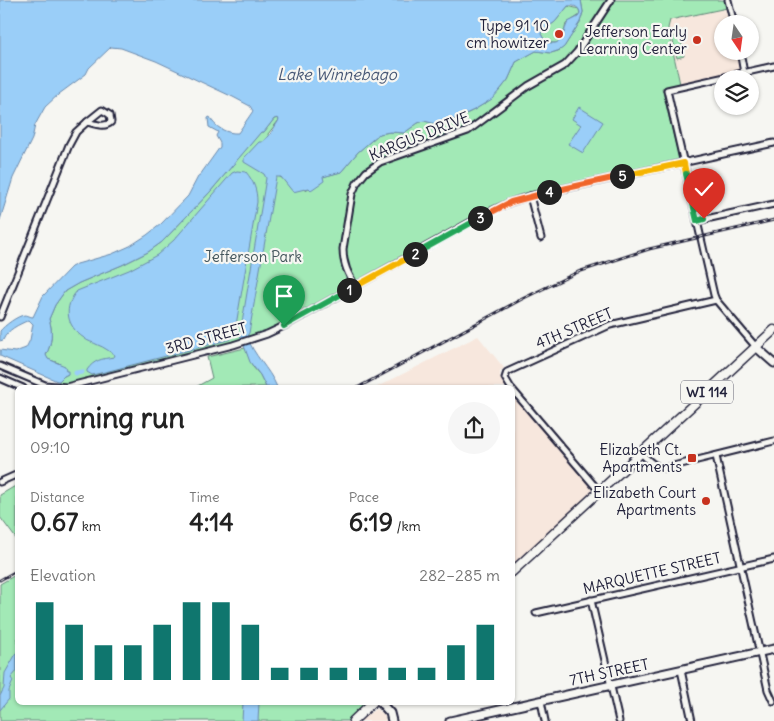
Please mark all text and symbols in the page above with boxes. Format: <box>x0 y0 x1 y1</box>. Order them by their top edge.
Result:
north arrow <box>714 15 759 60</box>
map controls <box>714 15 759 115</box>
place label: Type 91 10 cm howitzer <box>466 16 549 52</box>
place label: Jefferson Early Learning Center <box>579 22 687 58</box>
marker: Type 91 10 cm howitzer <box>553 28 565 40</box>
marker: Jefferson Early Learning Center <box>691 34 703 46</box>
water label: Lake Winnebago <box>277 64 398 84</box>
button: layers <box>714 70 759 115</box>
street label: KARGUS DRIVE <box>366 107 472 165</box>
pin: 5 <box>610 164 634 188</box>
text: 5 <box>618 167 627 185</box>
pin <box>683 168 725 219</box>
icon: check <box>690 175 718 203</box>
pin: 4 <box>536 180 562 204</box>
text: 4 <box>545 183 554 201</box>
pin: 3 <box>468 206 492 230</box>
text: 3 <box>477 209 484 227</box>
pin: 2 <box>402 242 428 266</box>
text: 2 <box>412 245 419 263</box>
park label: Jefferson Park <box>204 247 302 266</box>
pin <box>263 275 305 326</box>
pin: 1 <box>336 278 362 302</box>
text: 1 <box>347 281 352 299</box>
icon: arrive <box>270 282 298 310</box>
street label: 4TH STREET <box>533 303 615 353</box>
street label: 3RD STREET <box>163 318 249 358</box>
road number: WI 114 <box>681 381 733 404</box>
text: Morning run <box>30 400 185 436</box>
button: share <box>448 402 500 454</box>
text: 09:10 <box>30 437 70 457</box>
place label: Elizabeth Ct. Apartments <box>599 440 682 476</box>
marker: Elizabeth Ct. Apartments <box>686 452 698 464</box>
place label: Elizabeth Court Apartments <box>593 483 696 519</box>
text: Distance <box>30 488 85 506</box>
text: Time <box>189 488 220 506</box>
text: Pace <box>349 488 379 506</box>
marker: Elizabeth Court Apartments <box>700 495 712 507</box>
text: 0.67 <box>30 506 78 538</box>
text: 4:14 <box>189 506 234 538</box>
text: 6:19 <box>349 506 393 538</box>
text: km <box>78 517 101 535</box>
text: /km <box>393 517 421 535</box>
street label: MARQUETTE STREET <box>581 548 723 598</box>
text: Elevation <box>30 565 96 585</box>
text: 282–285 m <box>419 565 500 585</box>
street label: 7TH STREET <box>568 654 651 690</box>

